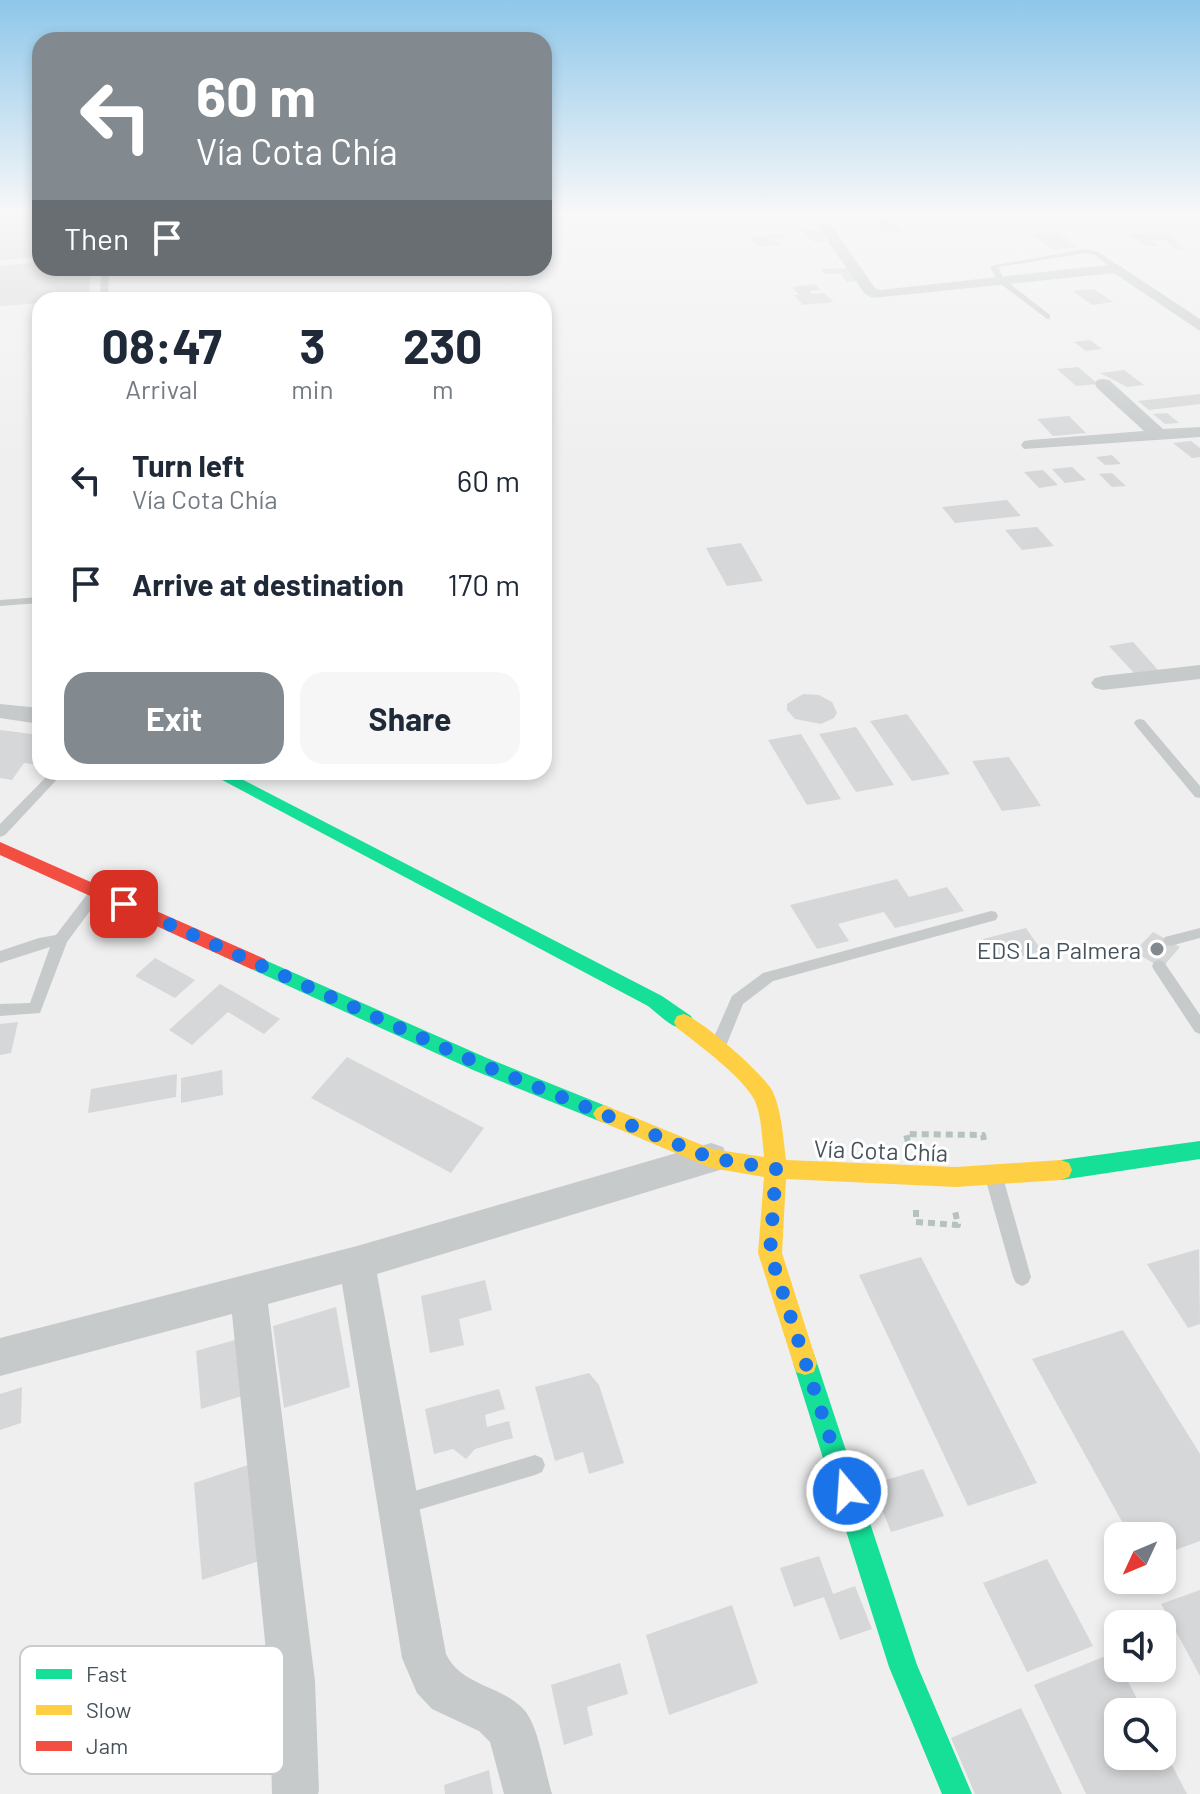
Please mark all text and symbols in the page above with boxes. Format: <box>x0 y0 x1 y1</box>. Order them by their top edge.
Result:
text: 60 m <box>196 61 316 128</box>
icon: left <box>64 64 168 168</box>
text: Vía Cota Chía <box>196 129 398 172</box>
icon: arrive <box>145 216 189 260</box>
text: Then <box>64 220 129 256</box>
text: 08:47 <box>102 316 222 374</box>
text: 3 <box>299 316 325 374</box>
text: 230 <box>403 316 482 374</box>
text: Arrival <box>125 373 198 404</box>
text: min <box>291 373 333 404</box>
text: m <box>432 373 453 404</box>
text: Turn left <box>132 447 245 483</box>
icon: left <box>64 458 108 502</box>
text: 60 m <box>457 462 520 498</box>
text: Vía Cota Chía <box>132 483 278 514</box>
icon: arrive <box>64 562 108 606</box>
text: Arrive at destination <box>132 566 404 602</box>
text: 170 m <box>448 566 520 602</box>
button: Exit <box>64 672 284 764</box>
button: Share <box>300 672 520 764</box>
pin <box>90 870 158 938</box>
icon: arrive <box>102 882 146 926</box>
place label: EDS La Palmera <box>977 935 1141 964</box>
marker: EDS La Palmera <box>1148 940 1166 958</box>
street label: Vía Cota Chía <box>813 1133 949 1167</box>
position arrow <box>805 1449 889 1533</box>
north arrow <box>1104 1522 1176 1594</box>
map controls <box>1104 1522 1176 1770</box>
button: sound <box>1104 1610 1176 1682</box>
legend <box>20 1646 284 1774</box>
text: Fast <box>86 1660 128 1686</box>
text: Slow <box>86 1696 131 1722</box>
button: search <box>1104 1698 1176 1770</box>
text: Jam <box>86 1732 128 1758</box>

